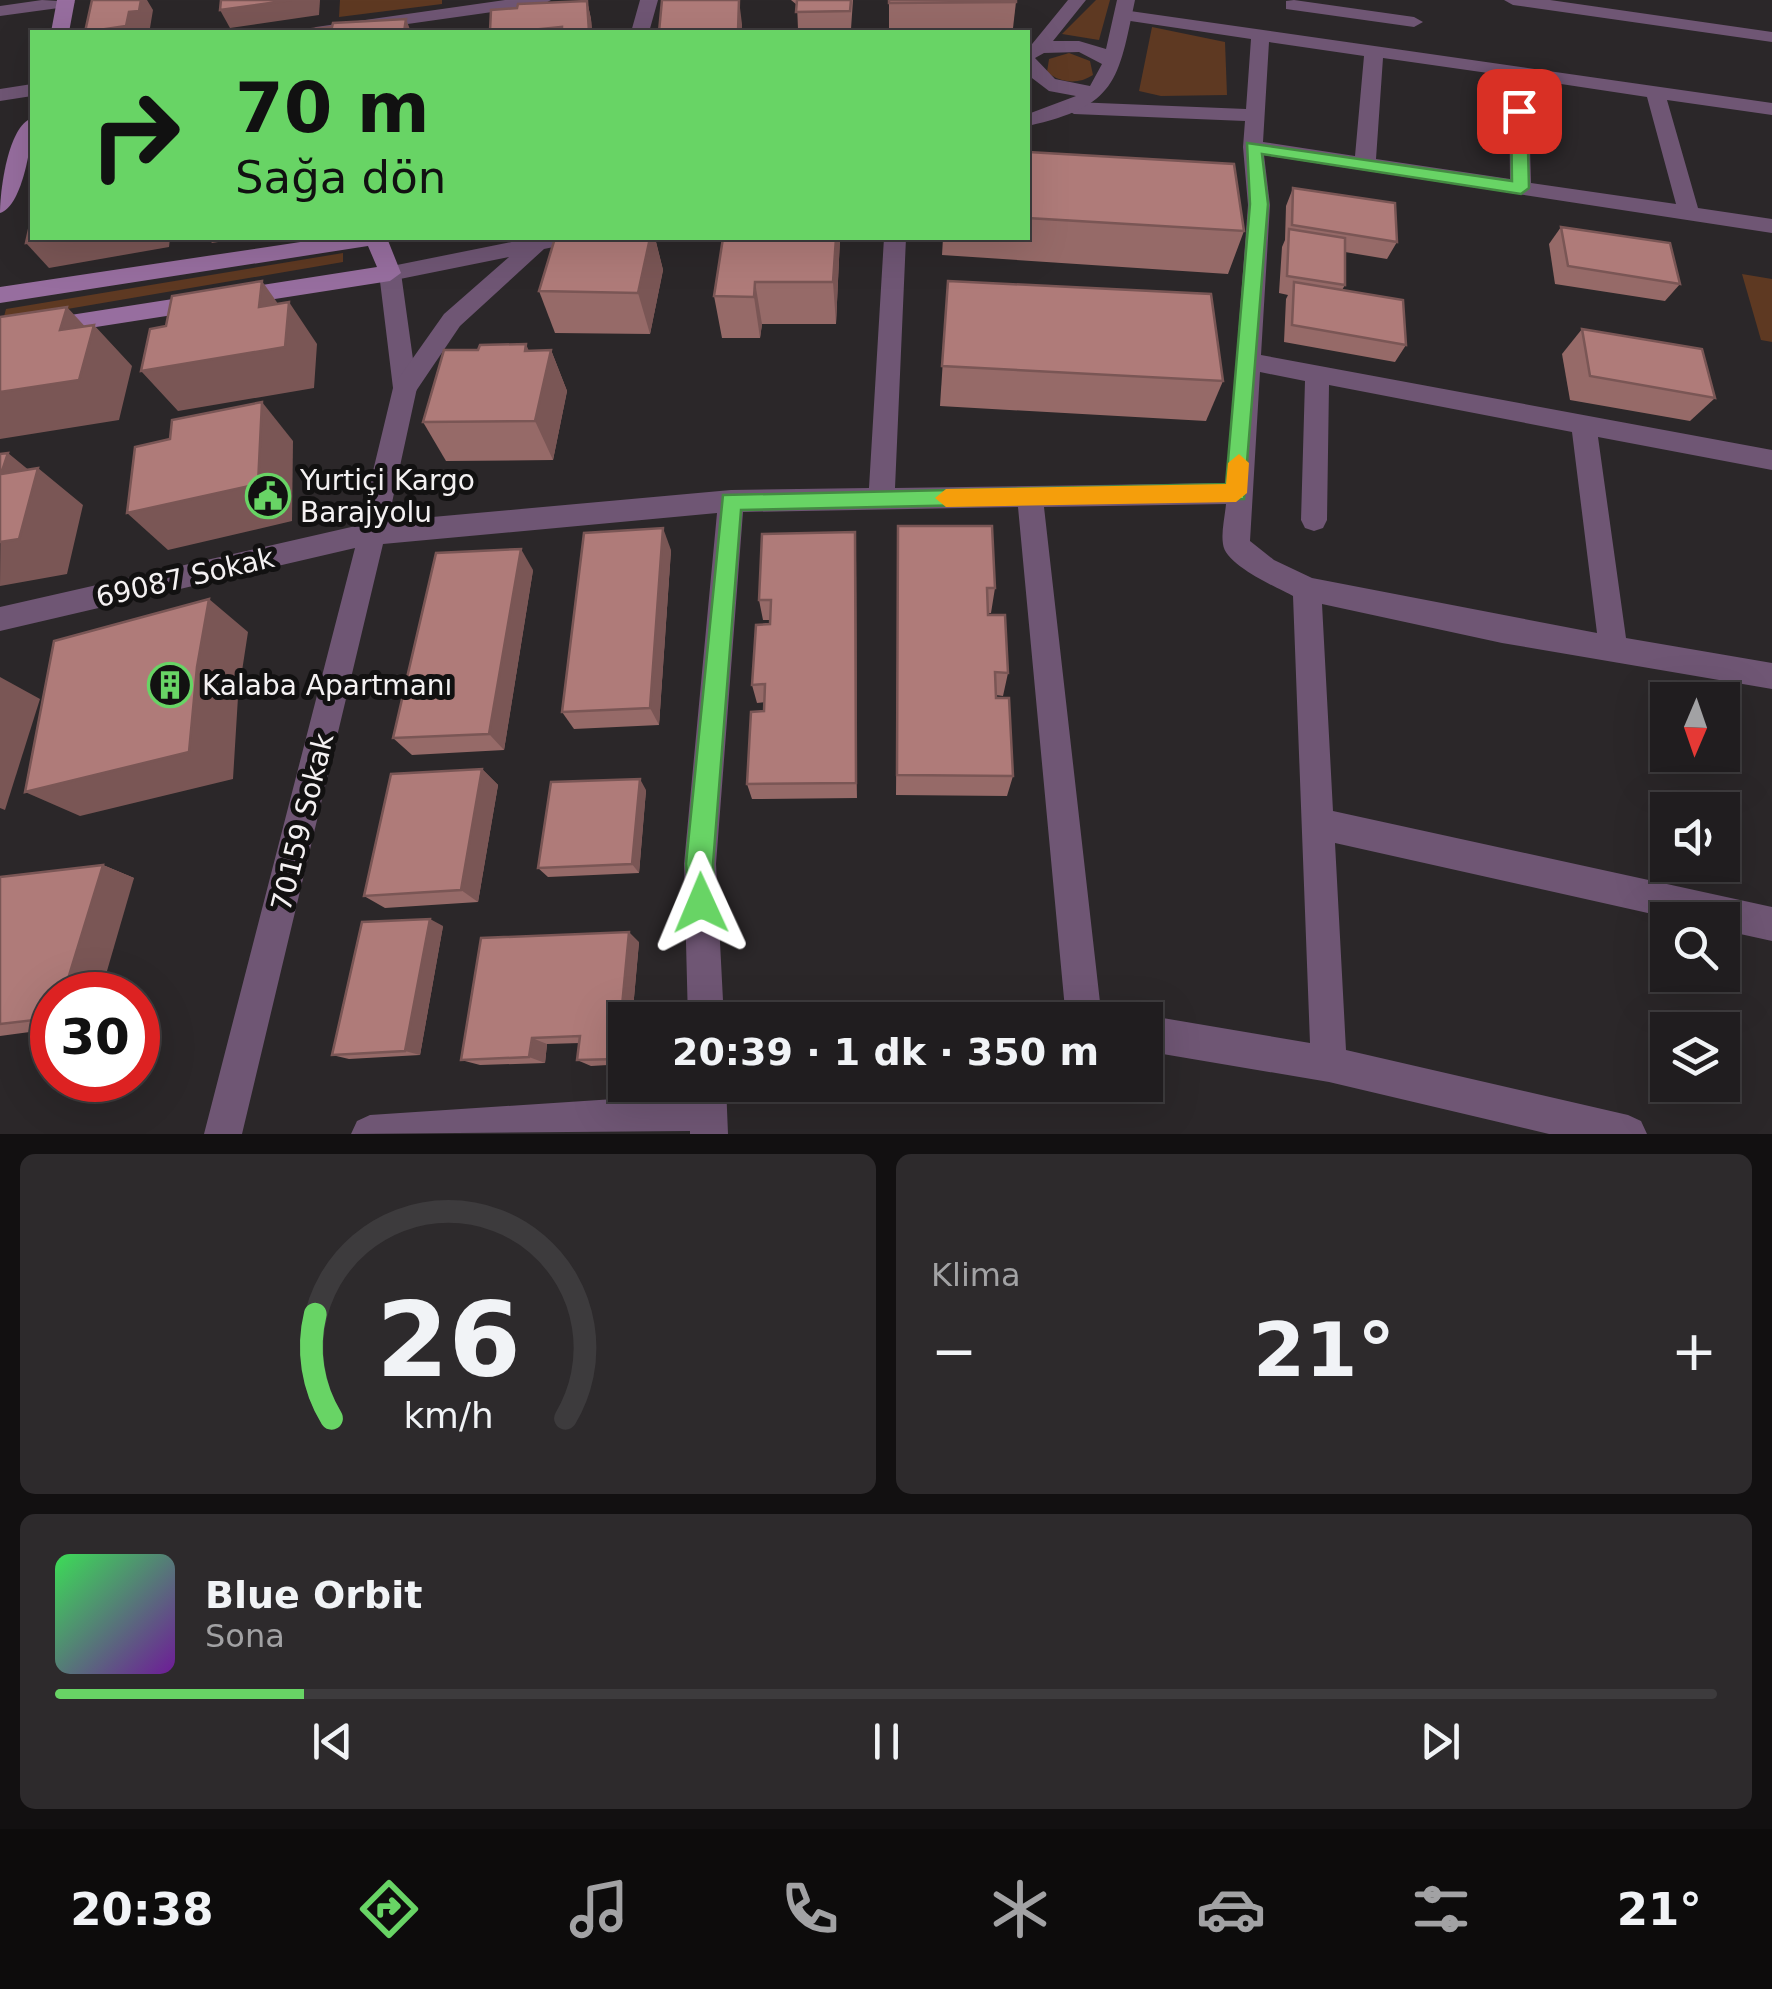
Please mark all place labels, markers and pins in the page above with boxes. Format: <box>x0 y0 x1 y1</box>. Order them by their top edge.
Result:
pin <box>1477 69 1562 154</box>
place label: Yurtiçi Kargo Barajyolu <box>299 464 475 529</box>
public building icon: Yurtiçi Kargo Barajyolu <box>245 473 291 519</box>
building icon: Kalaba Apartmanı <box>147 662 193 708</box>
place label: Kalaba Apartmanı <box>202 669 452 702</box>

